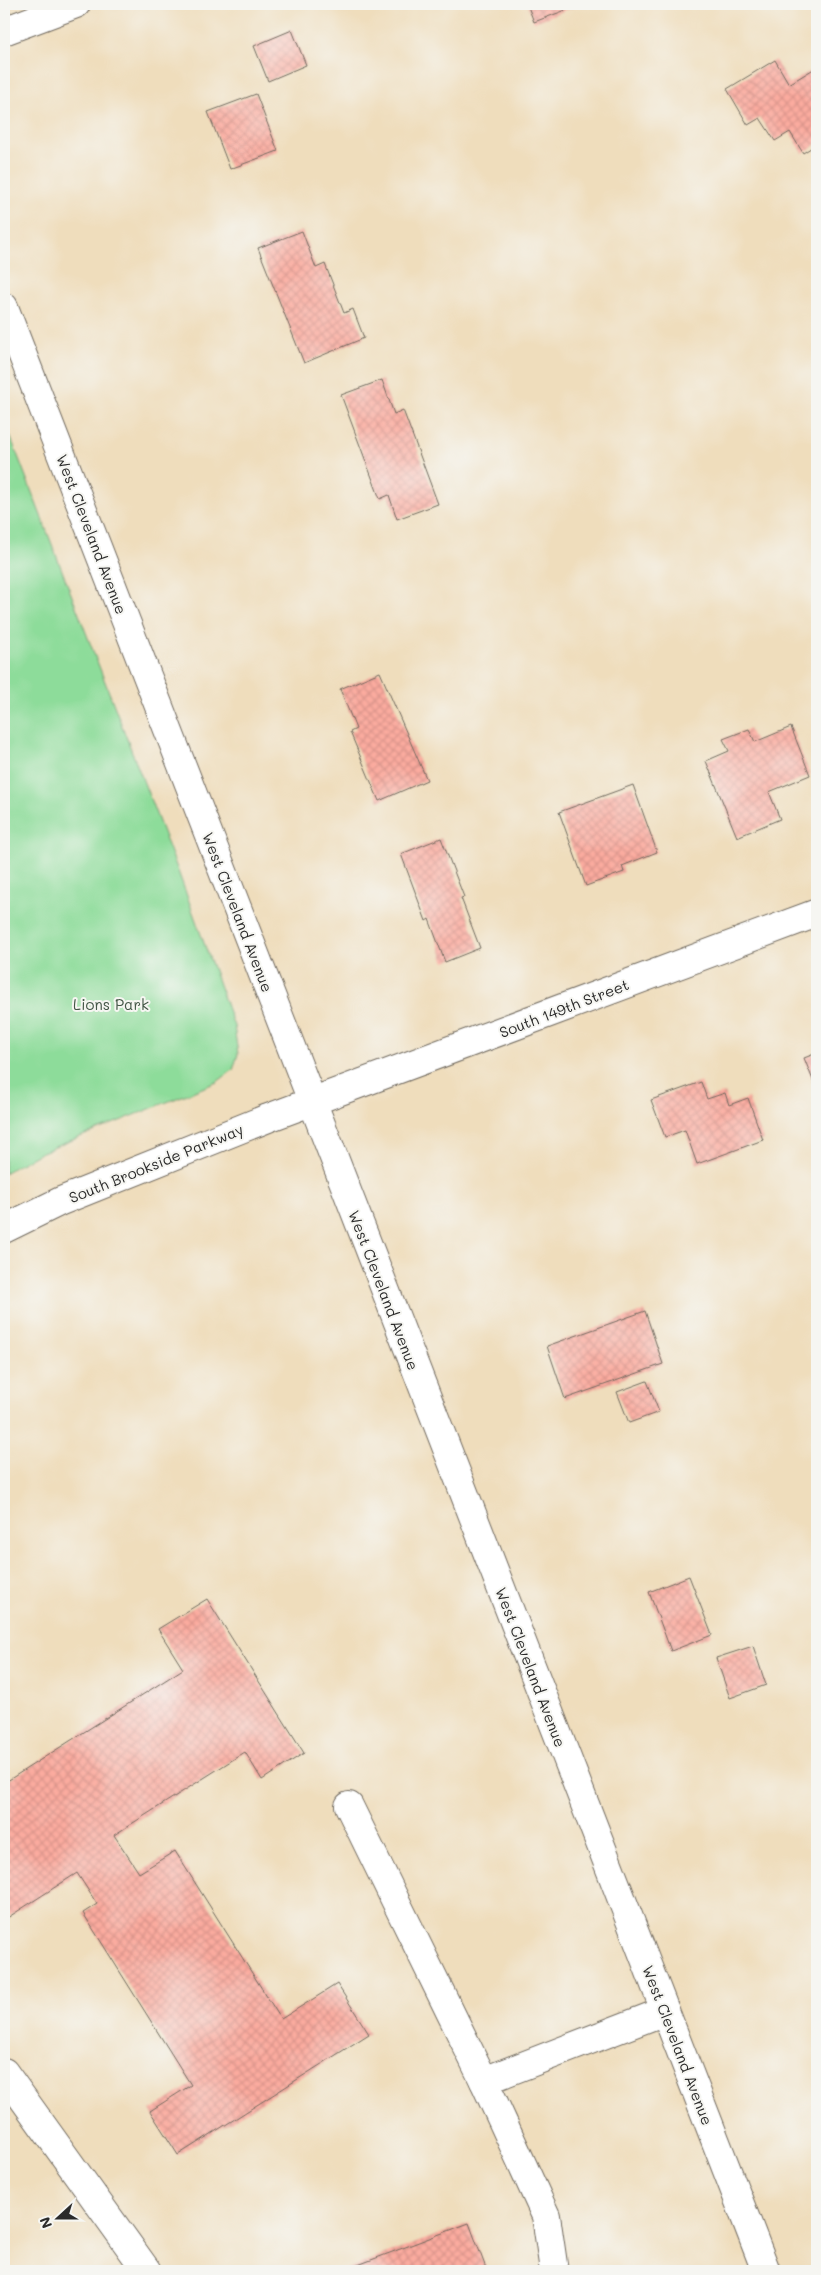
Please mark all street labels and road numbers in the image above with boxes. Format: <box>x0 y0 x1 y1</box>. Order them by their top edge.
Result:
street label: West Cleveland Avenue <box>52 451 132 617</box>
street label: West Cleveland Avenue <box>198 829 278 995</box>
street label: South 149th Street <box>496 974 632 1042</box>
street label: South Brookside Parkway <box>66 1119 246 1207</box>
street label: West Cleveland Avenue <box>344 1207 424 1373</box>
street label: West Cleveland Avenue <box>491 1584 571 1750</box>
street label: West Cleveland Avenue <box>638 1962 718 2128</box>

